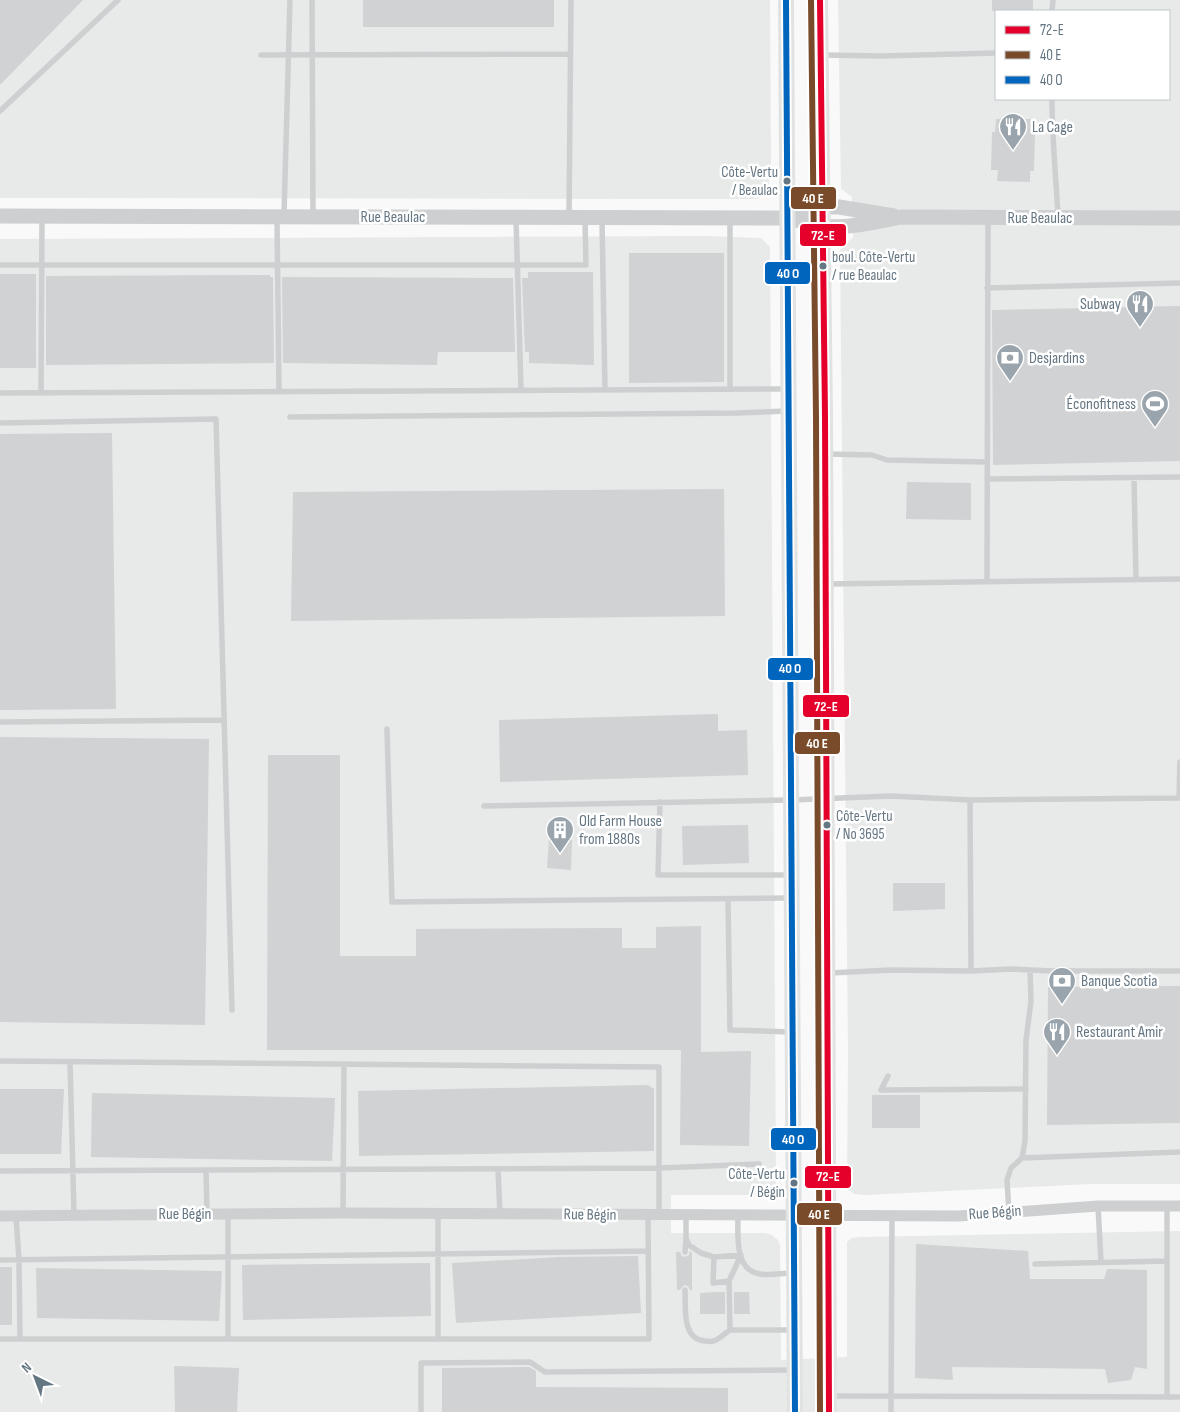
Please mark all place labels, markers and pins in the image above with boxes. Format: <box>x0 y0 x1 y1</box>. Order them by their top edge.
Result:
restaurant icon: La Cage <box>998 112 1028 151</box>
place label: La Cage <box>1032 118 1073 137</box>
place label: Côte-Vertu / Beaulac <box>721 163 778 200</box>
marker: Côte-Vertu / Beaulac <box>782 176 792 186</box>
place label: boul. Côte-Vertu / rue Beaulac <box>832 248 915 285</box>
marker: boul. Côte-Vertu / rue Beaulac <box>818 261 828 271</box>
restaurant icon: Subway <box>1125 289 1155 328</box>
place label: Subway <box>1080 295 1121 314</box>
bank icon: Desjardins <box>995 343 1025 382</box>
place label: Desjardins <box>1029 349 1085 368</box>
sports icon: Éconofitness <box>1140 389 1170 428</box>
place label: Éconofitness <box>1067 395 1136 414</box>
place label: Côte-Vertu / No 3695 <box>836 807 893 844</box>
place label: Old Farm House from 1880s <box>579 812 662 849</box>
building icon: Old Farm House from 1880s <box>545 815 575 854</box>
marker: Côte-Vertu / No 3695 <box>822 820 832 830</box>
bank icon: Banque Scotia <box>1047 966 1077 1005</box>
place label: Banque Scotia <box>1081 972 1157 991</box>
restaurant icon: Restaurant Amir <box>1042 1017 1072 1056</box>
place label: Restaurant Amir <box>1076 1023 1163 1042</box>
place label: Côte-Vertu / Bégin <box>728 1165 785 1202</box>
marker: Côte-Vertu / Bégin <box>789 1178 799 1188</box>

